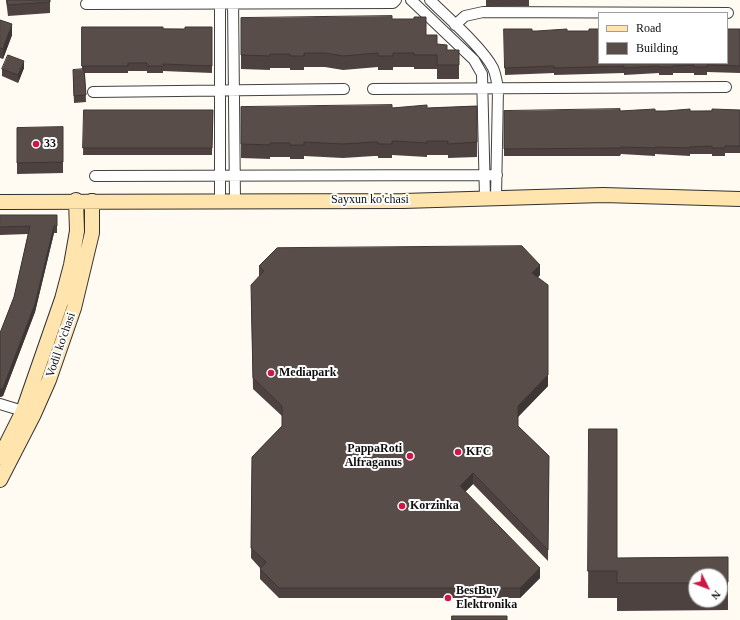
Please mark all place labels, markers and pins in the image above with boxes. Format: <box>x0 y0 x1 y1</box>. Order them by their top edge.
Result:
place label: 33 <box>44 137 58 151</box>
marker: 33 <box>31 139 41 149</box>
place label: Mediapark <box>279 366 342 380</box>
marker: Mediapark <box>266 368 276 378</box>
place label: PappaRoti Alfraganus <box>339 442 402 470</box>
place label: KFC <box>466 445 489 459</box>
marker: KFC <box>453 447 463 457</box>
marker: PappaRoti Alfraganus <box>405 451 415 461</box>
place label: Korzinka <box>410 499 462 513</box>
marker: Korzinka <box>397 501 407 511</box>
place label: BestBuy Elektronika <box>456 584 524 612</box>
marker: BestBuy Elektronika <box>443 593 453 603</box>

